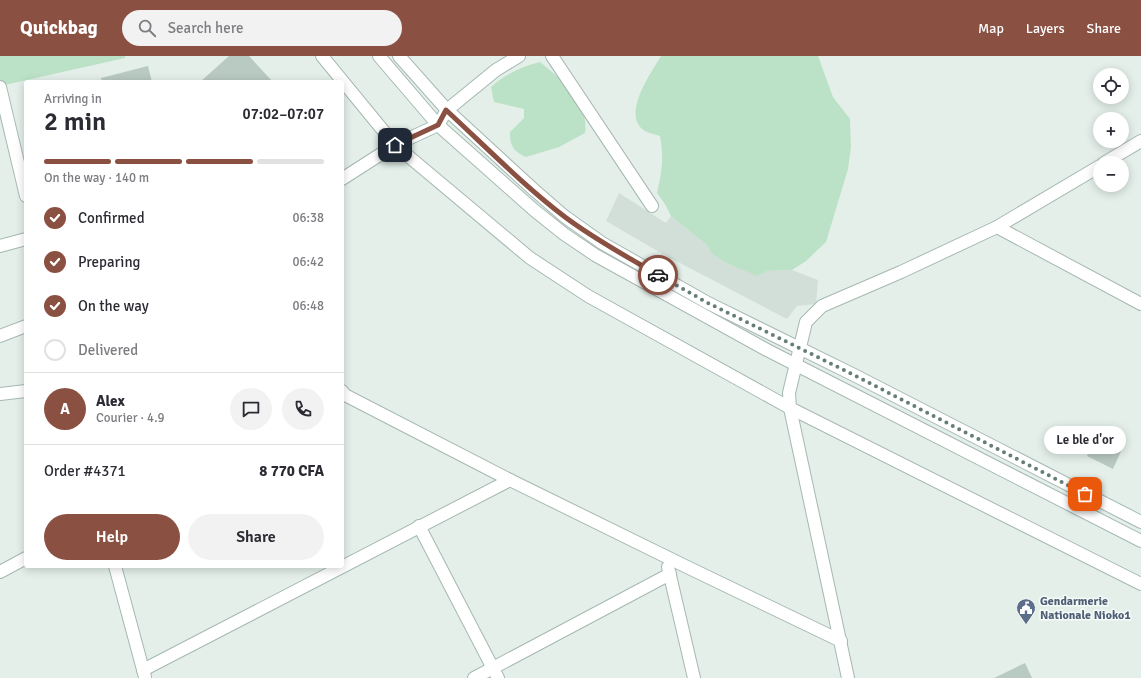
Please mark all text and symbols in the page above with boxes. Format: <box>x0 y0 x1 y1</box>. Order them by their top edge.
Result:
search box <box>122 10 402 46</box>
text: Quickbag <box>20 16 98 40</box>
icon: search <box>136 17 158 39</box>
text: Search here <box>168 19 243 37</box>
text: Map <box>978 20 1004 37</box>
text: Layers <box>1026 20 1065 37</box>
text: Share <box>1087 20 1121 37</box>
map controls <box>1093 68 1129 192</box>
button: locate <box>1093 68 1129 104</box>
text: Arriving in <box>44 91 102 107</box>
text: 07:02–07:07 <box>243 105 324 123</box>
text: 2 min <box>44 106 106 138</box>
button: + <box>1093 112 1129 148</box>
pin <box>378 128 412 162</box>
icon: home <box>384 134 406 156</box>
button: − <box>1093 156 1129 192</box>
text: On the way · 140 m <box>44 170 149 186</box>
icon: check <box>44 207 66 229</box>
text: Confirmed <box>78 209 145 227</box>
text: 06:38 <box>292 210 324 226</box>
icon: check <box>44 251 66 273</box>
text: Preparing <box>78 253 141 271</box>
text: 06:42 <box>292 254 324 270</box>
courier <box>638 255 678 295</box>
icon: car <box>647 264 669 286</box>
icon: check <box>44 295 66 317</box>
text: On the way <box>78 297 149 315</box>
text: 06:48 <box>292 298 324 314</box>
text: Delivered <box>78 341 138 359</box>
button: chat <box>230 388 272 430</box>
button: phone <box>282 388 324 430</box>
text: Alex <box>96 392 125 410</box>
text: A <box>60 400 70 418</box>
text: Courier · 4.9 <box>96 410 165 426</box>
callout: Le ble d'or <box>1044 426 1126 454</box>
text: Le ble d'or <box>1056 432 1114 448</box>
text: Order #4371 <box>44 462 126 480</box>
text: 8 770 CFA <box>259 462 324 480</box>
pin <box>1068 477 1102 511</box>
icon: bag <box>1074 483 1096 505</box>
button: Help <box>44 514 180 560</box>
button: Share <box>188 514 324 560</box>
place label: Gendarmerie Nationale Nioko1 <box>1040 594 1131 623</box>
public building icon: Gendarmerie Nationale Nioko1 <box>1015 597 1037 625</box>

